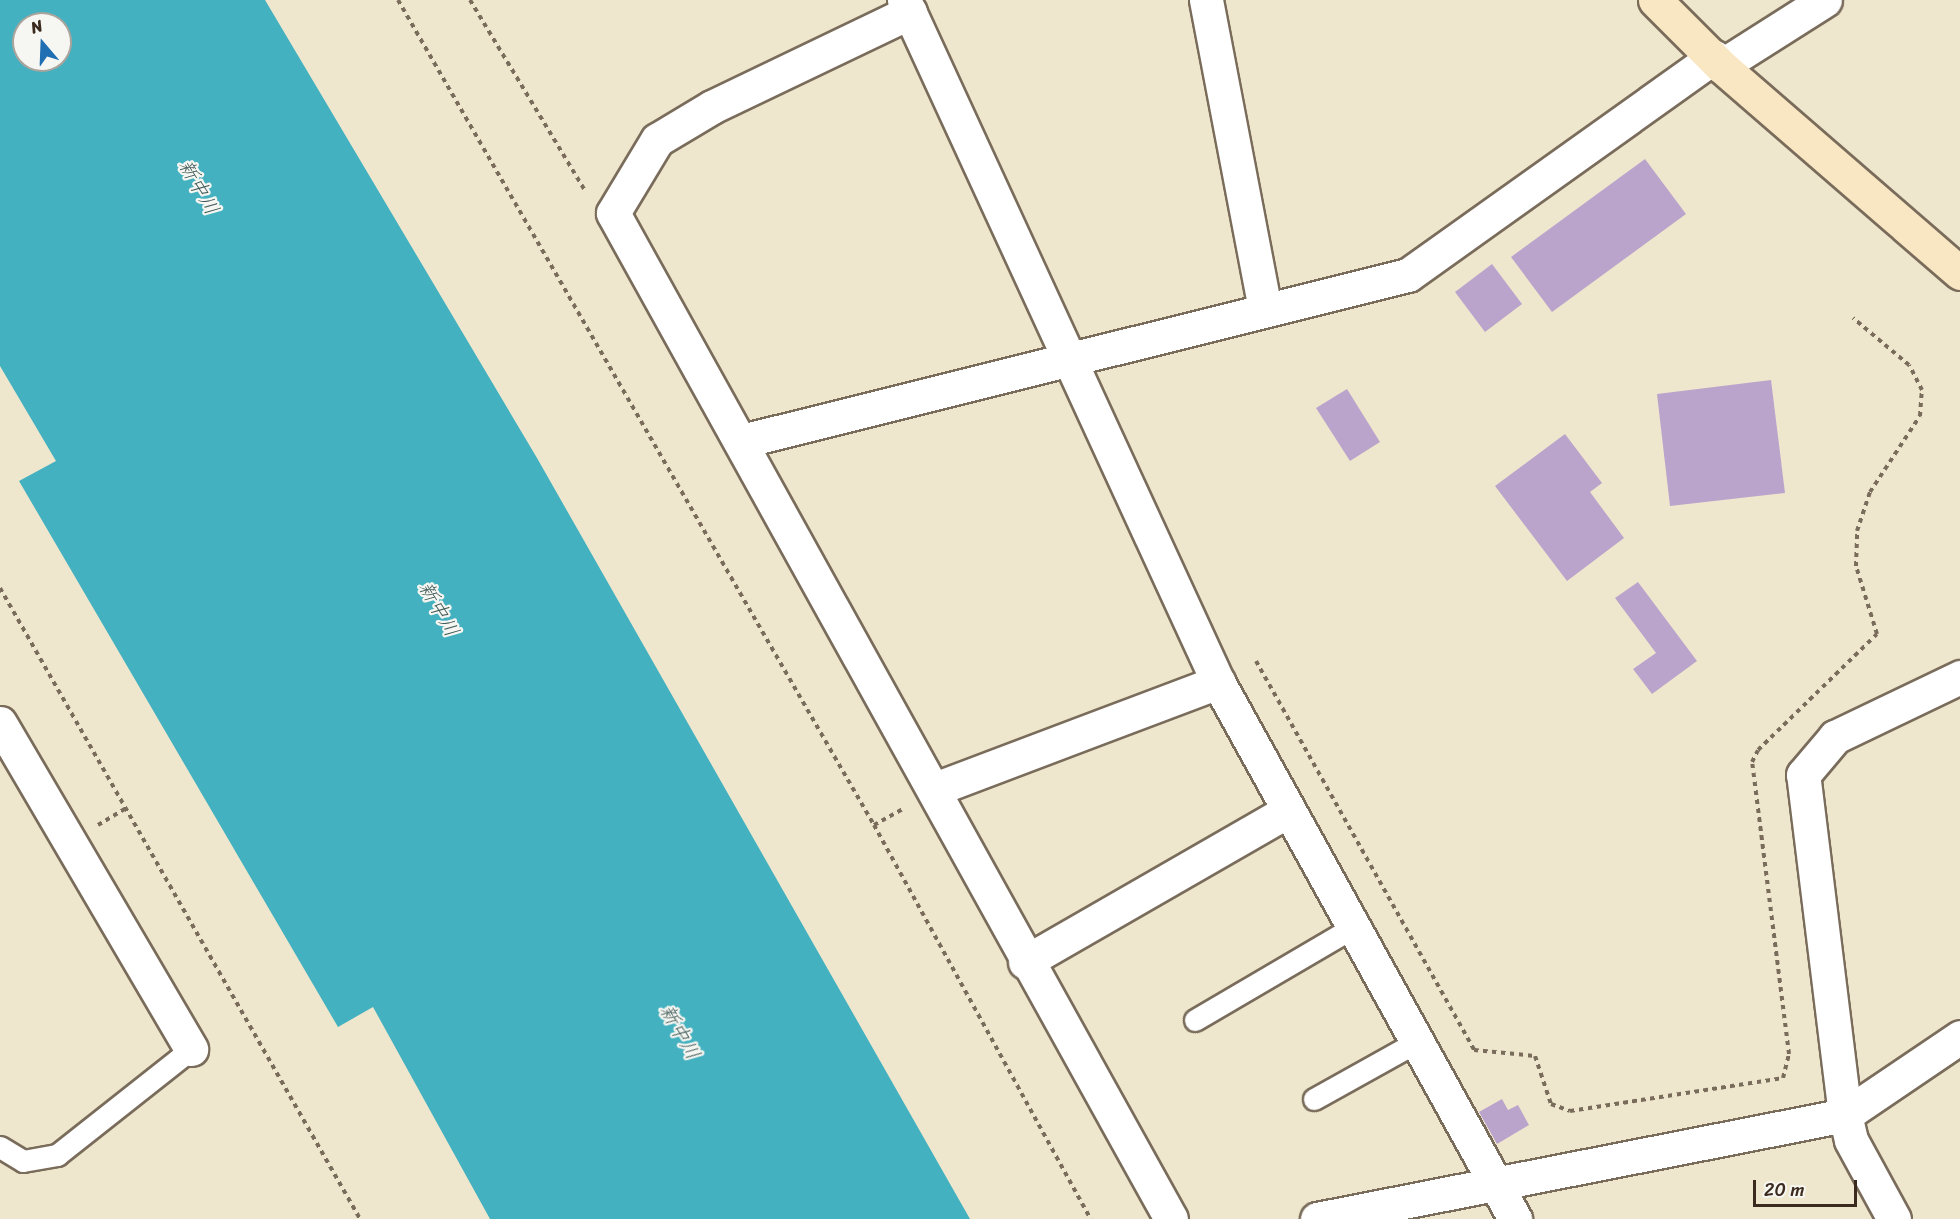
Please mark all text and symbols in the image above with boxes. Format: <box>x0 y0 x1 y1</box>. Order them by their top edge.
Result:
text: N <box>27 11 47 42</box>
north arrow <box>12 12 72 72</box>
water label: 新中川 <box>174 155 224 219</box>
water label: 新中川 <box>414 577 464 641</box>
water label: 新中川 <box>655 1000 705 1064</box>
scale bar <box>1756 1168 1860 1206</box>
text: 20 m <box>1764 1174 1804 1206</box>

